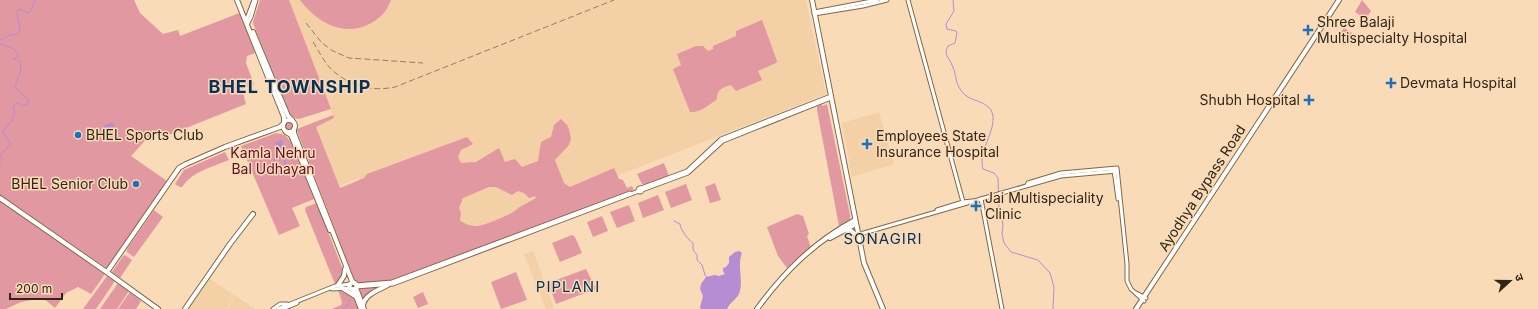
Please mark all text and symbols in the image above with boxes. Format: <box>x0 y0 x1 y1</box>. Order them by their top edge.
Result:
place label: Shree Balaji Multispecialty Hospital <box>1317 13 1467 46</box>
marker: Shree Balaji Multispecialty Hospital <box>1302 24 1314 36</box>
place label: Devmata Hospital <box>1400 74 1516 91</box>
district label: BHEL TOWNSHIP <box>209 76 371 97</box>
marker: Devmata Hospital <box>1385 77 1397 89</box>
place label: Shubh Hospital <box>1200 91 1300 108</box>
marker: Shubh Hospital <box>1303 94 1315 106</box>
street label: Ayodhya Bypass Road <box>1154 121 1249 254</box>
place label: BHEL Sports Club <box>86 126 204 143</box>
place label: Employees State Insurance Hospital <box>876 127 999 160</box>
marker: BHEL Sports Club <box>73 130 83 140</box>
marker: Employees State Insurance Hospital <box>861 138 873 150</box>
park label: Kamla Nehru Bal Udhayan <box>230 144 316 177</box>
place label: BHEL Senior Club <box>11 175 128 192</box>
marker: BHEL Senior Club <box>131 179 141 189</box>
place label: Jai Multispeciality Clinic <box>985 189 1104 222</box>
marker: Jai Multispeciality Clinic <box>970 200 982 212</box>
district label: SONAGIRI <box>843 229 923 248</box>
north arrow <box>1490 261 1530 301</box>
text: उ <box>1512 272 1527 283</box>
scale bar <box>10 275 62 301</box>
district label: PIPLANI <box>536 277 600 296</box>
text: 200 m <box>16 281 52 296</box>

